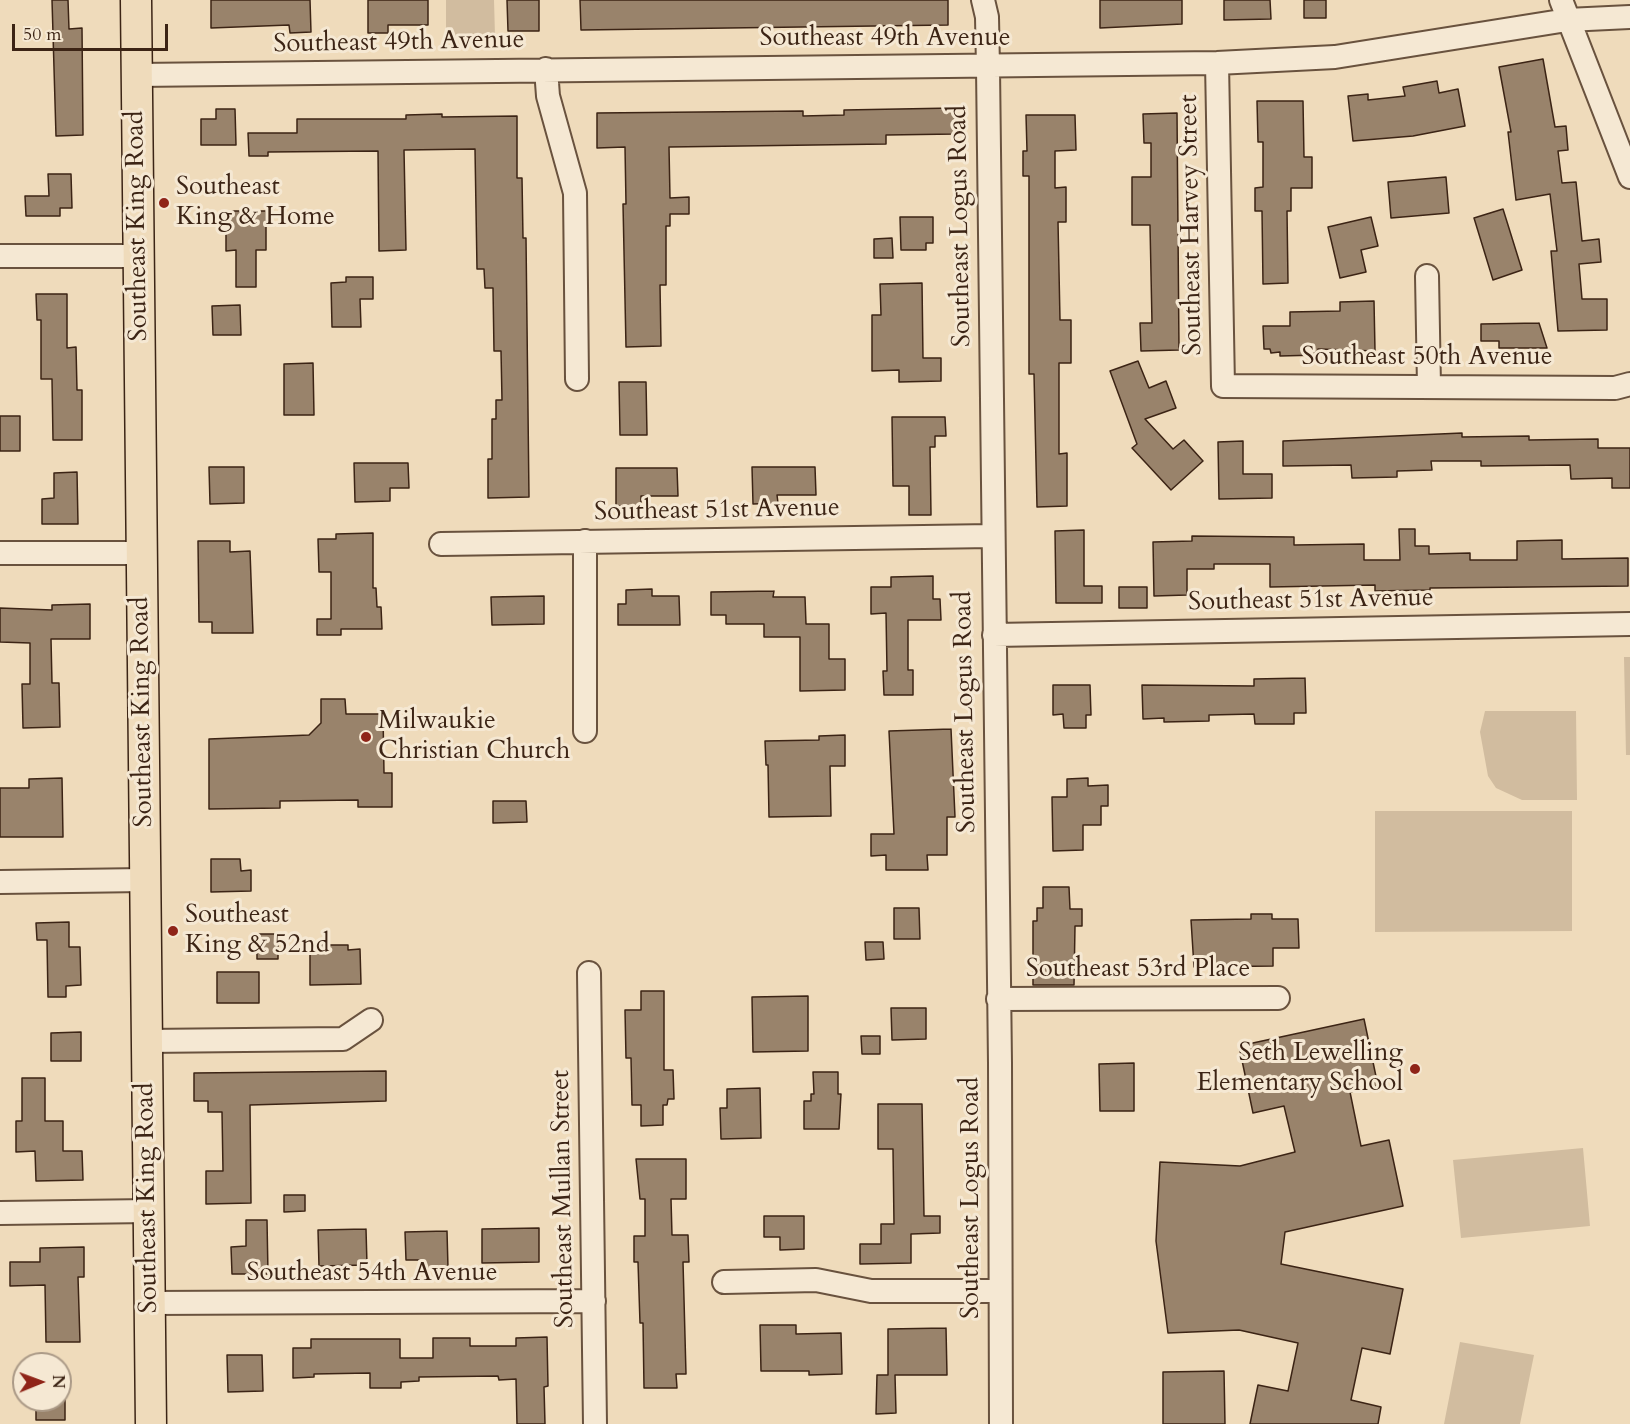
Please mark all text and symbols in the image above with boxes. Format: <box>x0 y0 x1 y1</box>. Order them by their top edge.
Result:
scale bar <box>15 12 171 50</box>
text: 50 m <box>23 22 62 47</box>
street label: Southeast 49th Avenue <box>759 23 1011 55</box>
street label: Southeast 49th Avenue <box>273 25 525 61</box>
street label: Southeast Harvey Street <box>1174 94 1210 356</box>
street label: Southeast Logus Road <box>943 105 979 347</box>
street label: Southeast King Road <box>120 110 156 342</box>
place label: Southeast King & Home <box>176 172 335 234</box>
marker: Southeast King & Home <box>157 196 171 210</box>
street label: Southeast 50th Avenue <box>1301 342 1553 374</box>
street label: Southeast 51st Avenue <box>594 493 840 529</box>
street label: Southeast 51st Avenue <box>1188 583 1434 619</box>
street label: Southeast Logus Road <box>948 591 984 833</box>
street label: Southeast King Road <box>125 596 161 828</box>
place label: Milwaukie Christian Church <box>378 706 570 768</box>
marker: Milwaukie Christian Church <box>359 730 373 744</box>
place label: Southeast King & 52nd <box>185 900 330 962</box>
marker: Southeast King & 52nd <box>166 924 180 938</box>
street label: Southeast 53rd Place <box>1026 954 1250 986</box>
place label: Seth Lewelling Elementary School <box>1196 1038 1403 1100</box>
marker: Seth Lewelling Elementary School <box>1408 1062 1422 1076</box>
street label: Southeast Mullan Street <box>546 1070 582 1328</box>
street label: Southeast Logus Road <box>956 1077 988 1319</box>
street label: Southeast King Road <box>130 1082 166 1314</box>
street label: Southeast 54th Avenue <box>246 1258 498 1290</box>
north arrow <box>12 1352 72 1412</box>
text: N <box>47 1375 69 1389</box>

